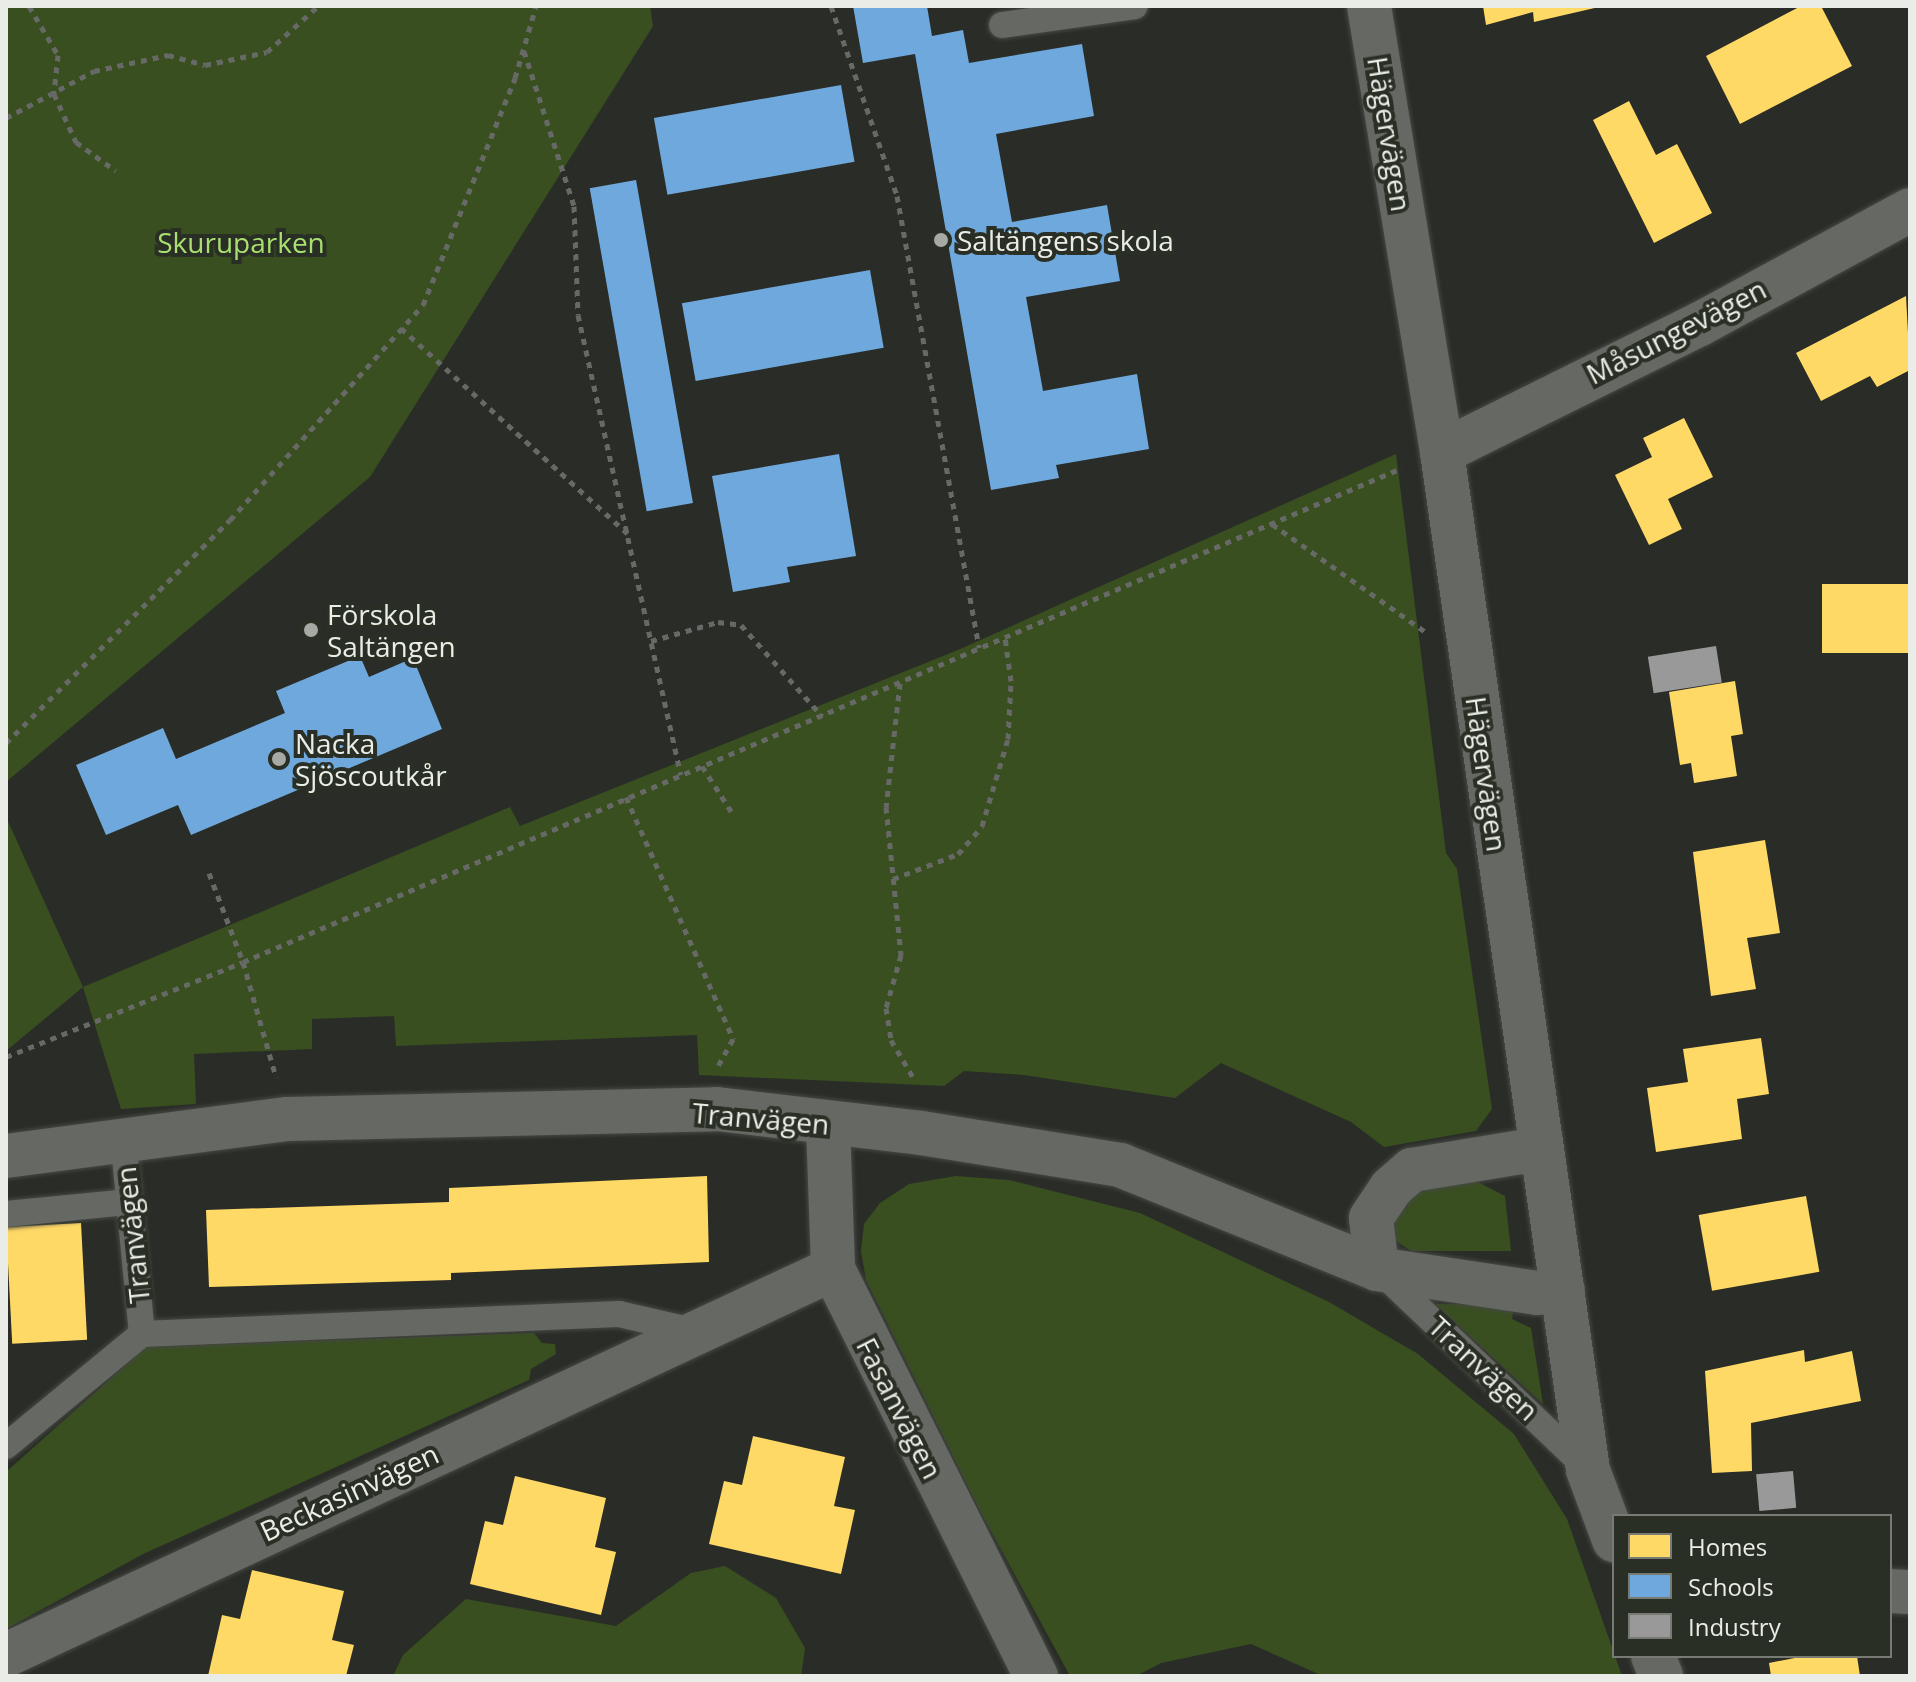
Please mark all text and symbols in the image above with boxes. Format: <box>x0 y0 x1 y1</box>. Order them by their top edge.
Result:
street label: Hägervägen <box>1361 54 1419 214</box>
place label: Saltängens skola <box>957 223 1174 257</box>
park label: Skuruparken <box>157 225 325 259</box>
marker: Saltängens skola <box>932 231 950 249</box>
street label: Måsungevägen <box>1581 271 1771 391</box>
place label: Förskola Saltängen <box>327 597 456 663</box>
marker: Förskola Saltängen <box>302 621 320 639</box>
street label: Hägervägen <box>1459 694 1515 854</box>
place label: Nacka Sjöscoutkår <box>295 726 447 792</box>
marker: Nacka Sjöscoutkår <box>270 750 288 768</box>
street label: Tranvägen <box>691 1095 831 1141</box>
street label: Tranvägen <box>108 1165 156 1305</box>
street label: Tranvägen <box>1422 1309 1546 1427</box>
street label: Fasanvägen <box>850 1332 950 1484</box>
street label: Beckasinvägen <box>255 1436 443 1548</box>
legend <box>1612 1514 1892 1658</box>
text: Homes <box>1688 1530 1767 1563</box>
text: Schools <box>1688 1570 1774 1603</box>
text: Industry <box>1688 1610 1781 1643</box>

